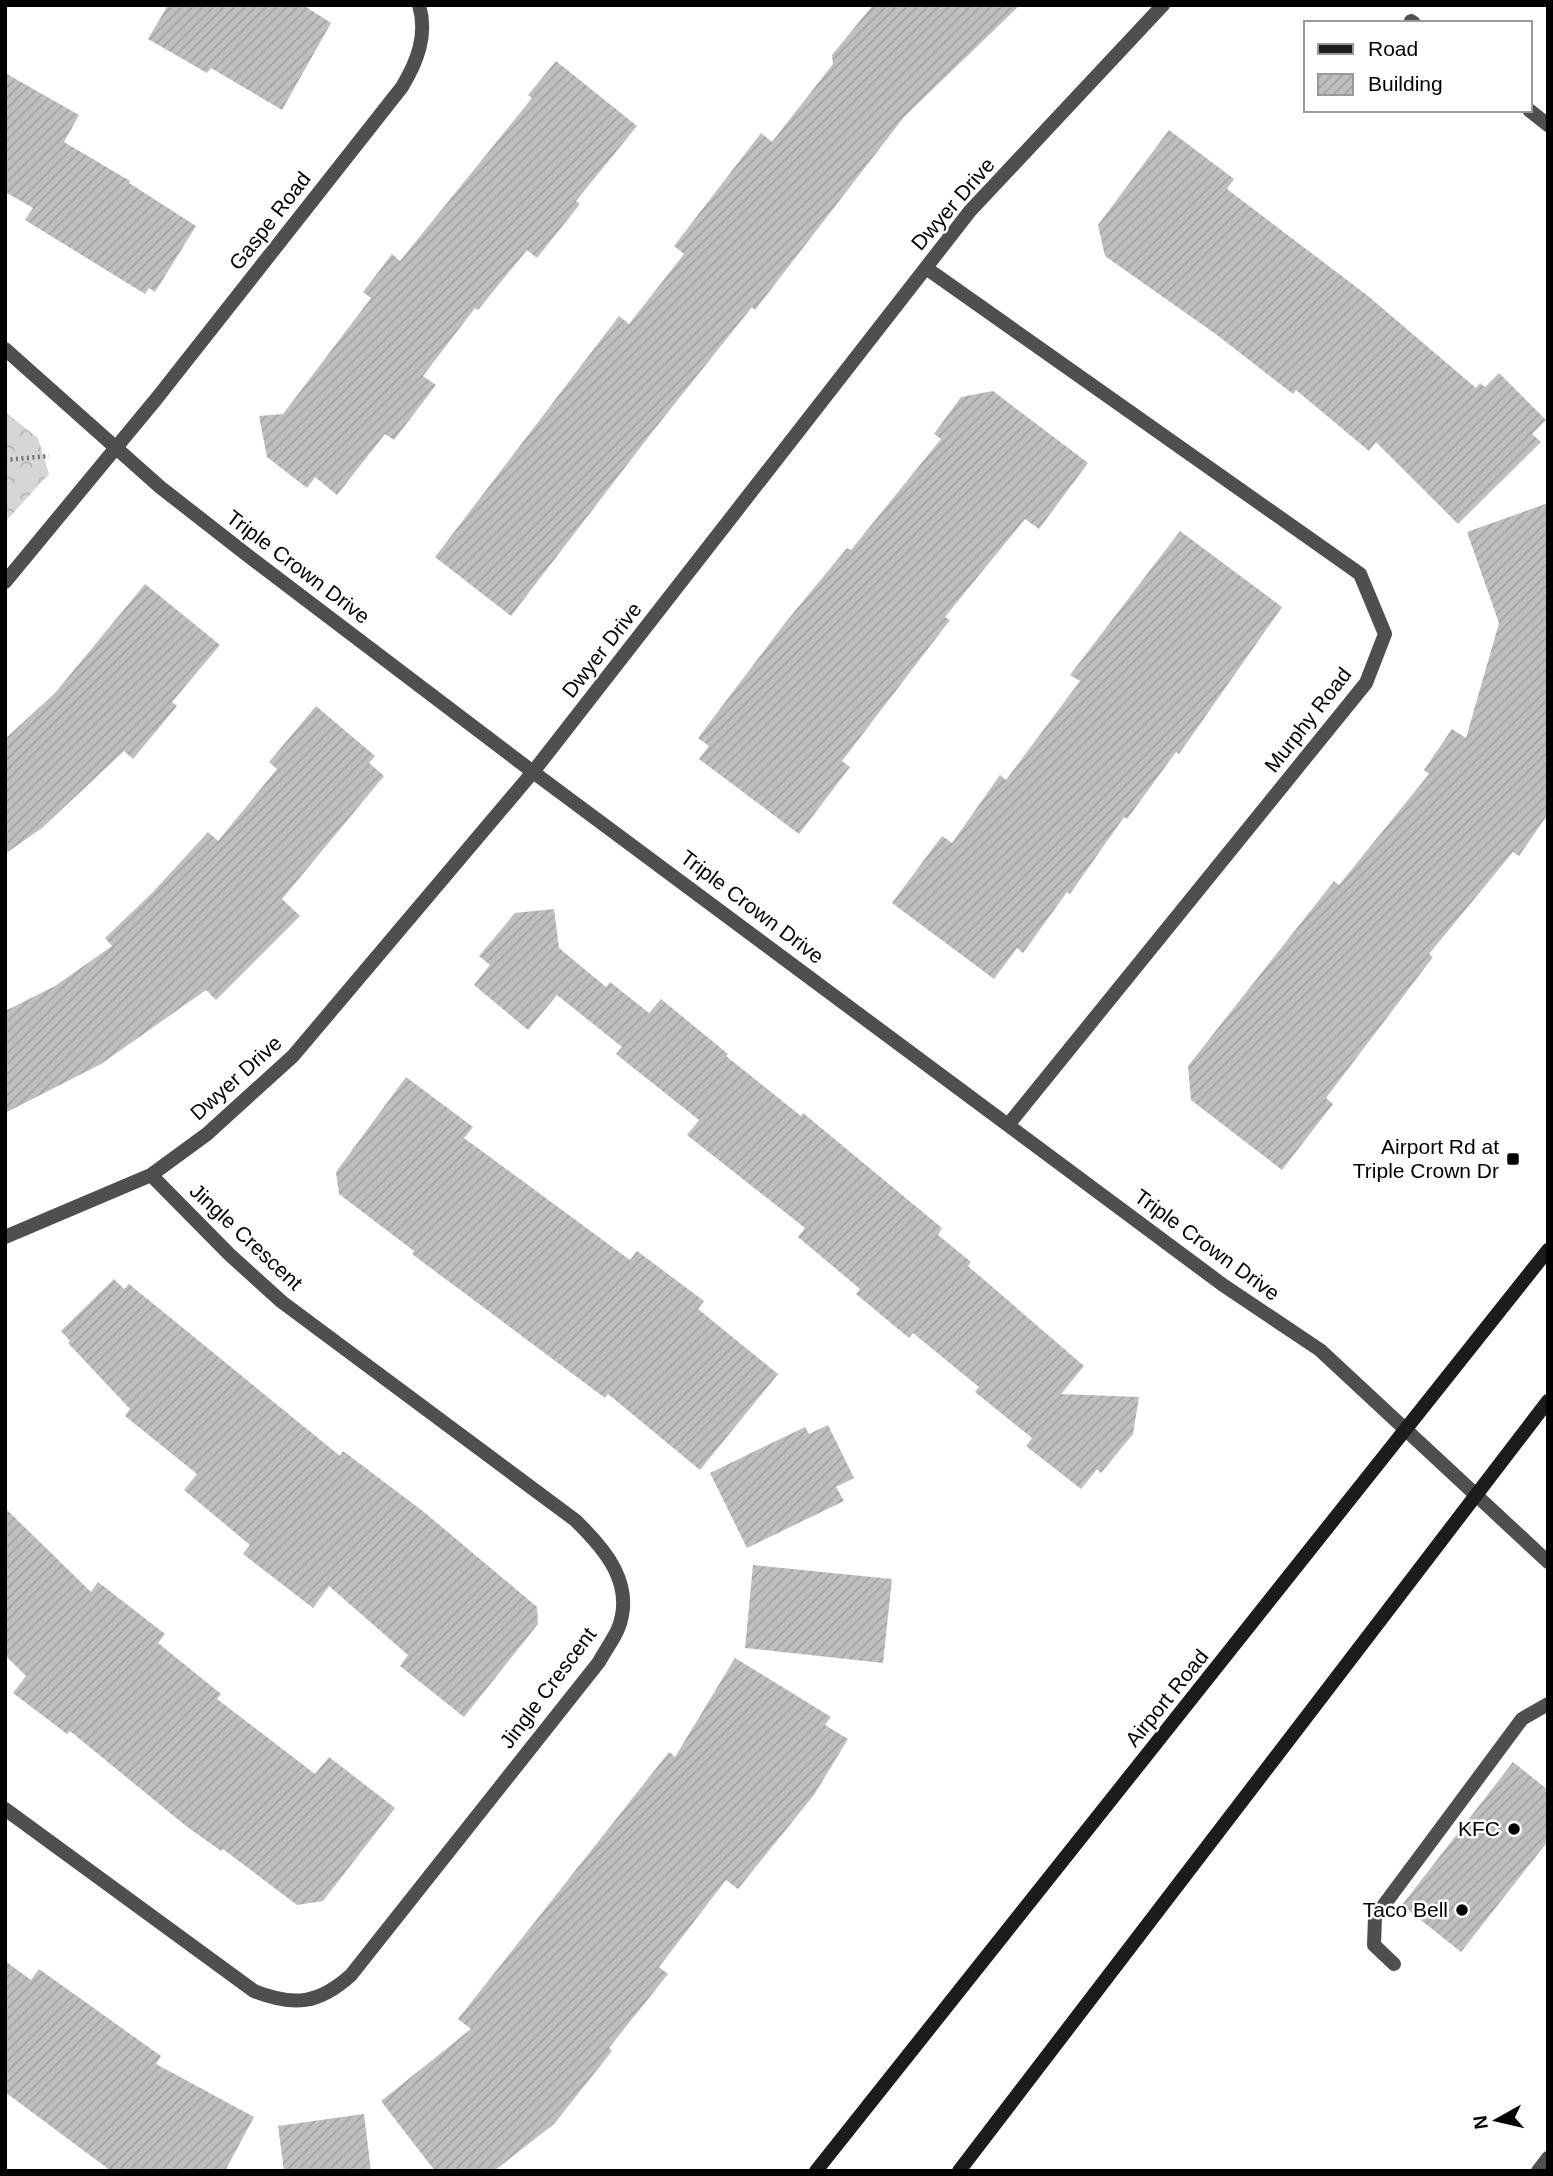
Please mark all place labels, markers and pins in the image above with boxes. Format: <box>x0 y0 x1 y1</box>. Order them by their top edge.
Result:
place label: Airport Rd at Triple Crown Dr <box>1353 1135 1499 1182</box>
marker: Airport Rd at Triple Crown Dr <box>1505 1151 1521 1167</box>
place label: KFC <box>1458 1817 1500 1840</box>
marker: KFC <box>1506 1821 1522 1837</box>
place label: Taco Bell <box>1363 1898 1448 1921</box>
marker: Taco Bell <box>1454 1902 1470 1918</box>

